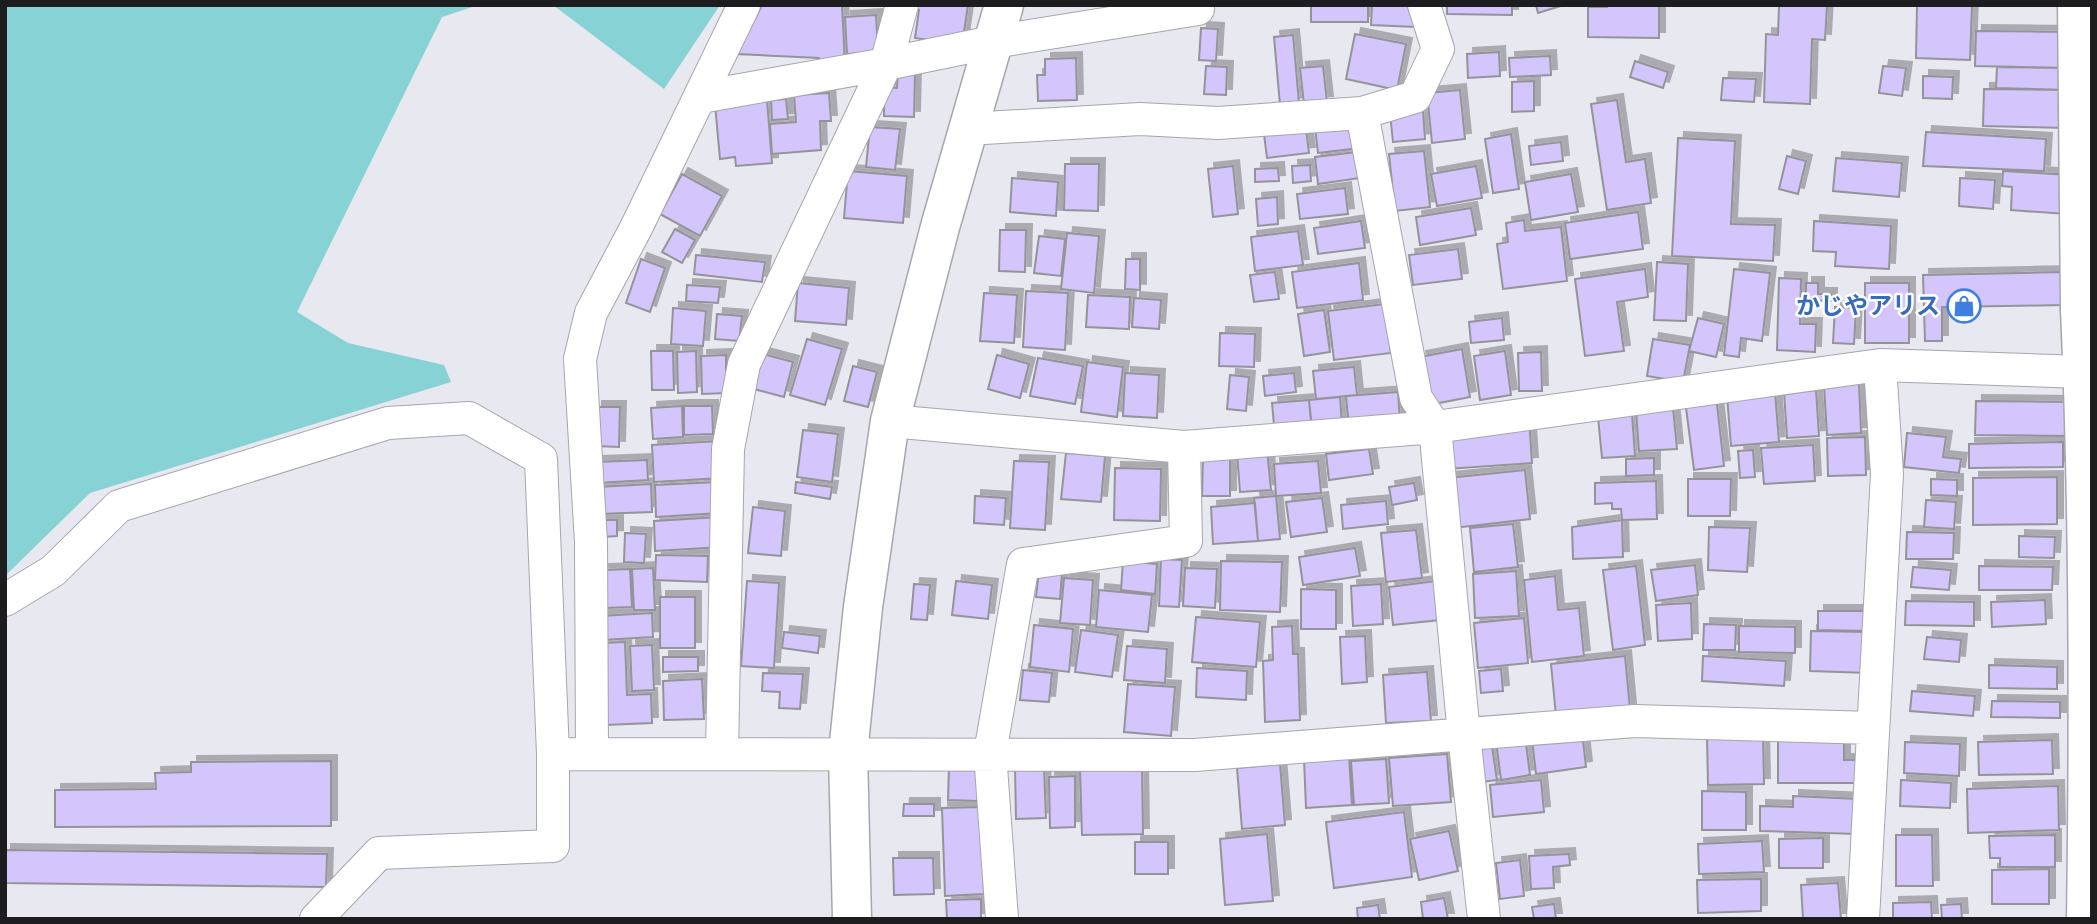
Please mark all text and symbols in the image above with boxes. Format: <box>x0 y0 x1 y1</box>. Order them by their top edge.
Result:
place label: かじやアリス <box>1796 286 1940 321</box>
shop icon: かじやアリス <box>1945 287 1983 325</box>

